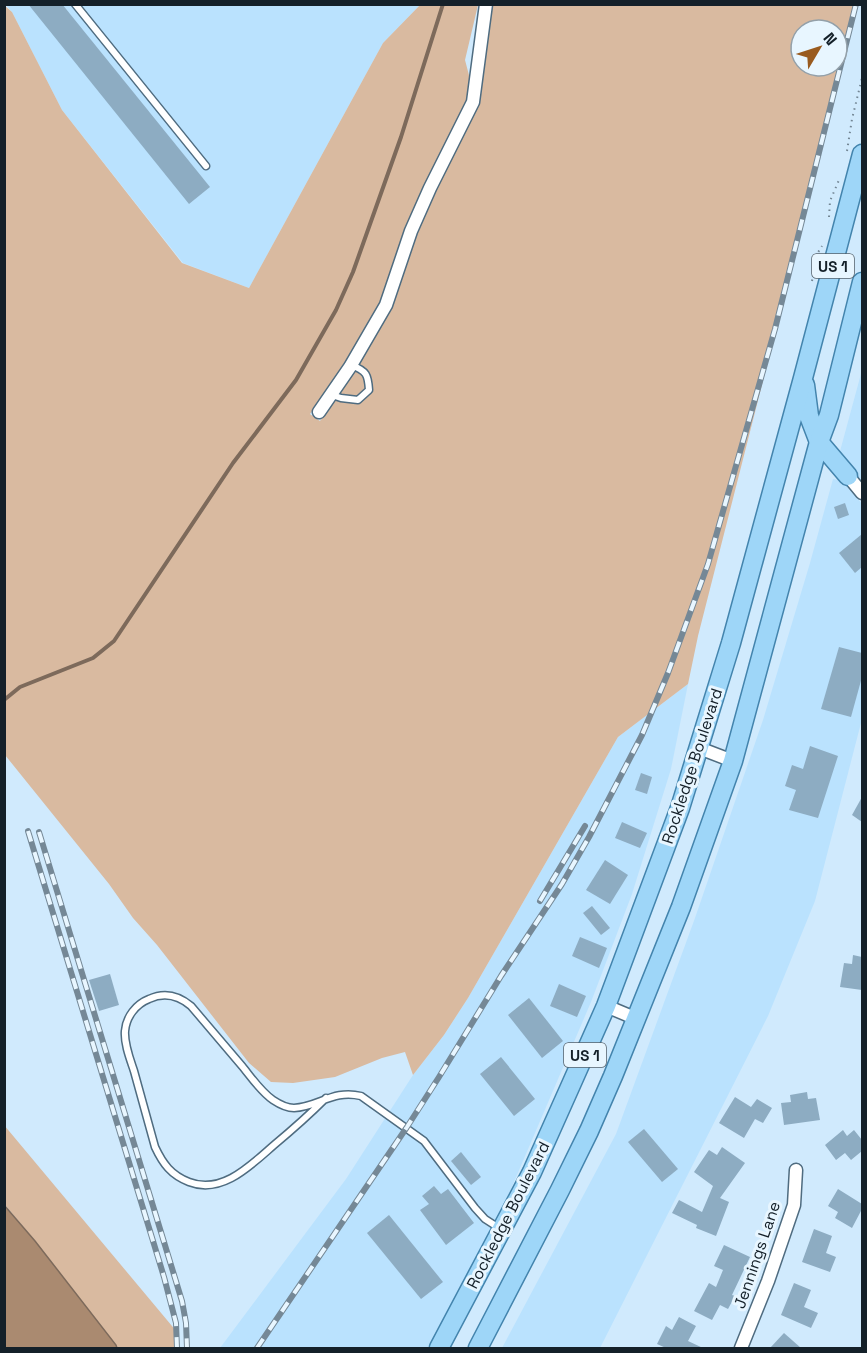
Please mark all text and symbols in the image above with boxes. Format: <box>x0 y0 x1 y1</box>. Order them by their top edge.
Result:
north arrow <box>789 18 849 78</box>
text: N <box>819 28 842 50</box>
road number: US 1 <box>812 254 854 278</box>
street label: Rockledge Boulevard <box>657 685 727 847</box>
road number: US 1 <box>564 1043 606 1067</box>
street label: Rockledge Boulevard <box>462 1138 554 1292</box>
street label: Jennings Lane <box>729 1199 785 1311</box>

